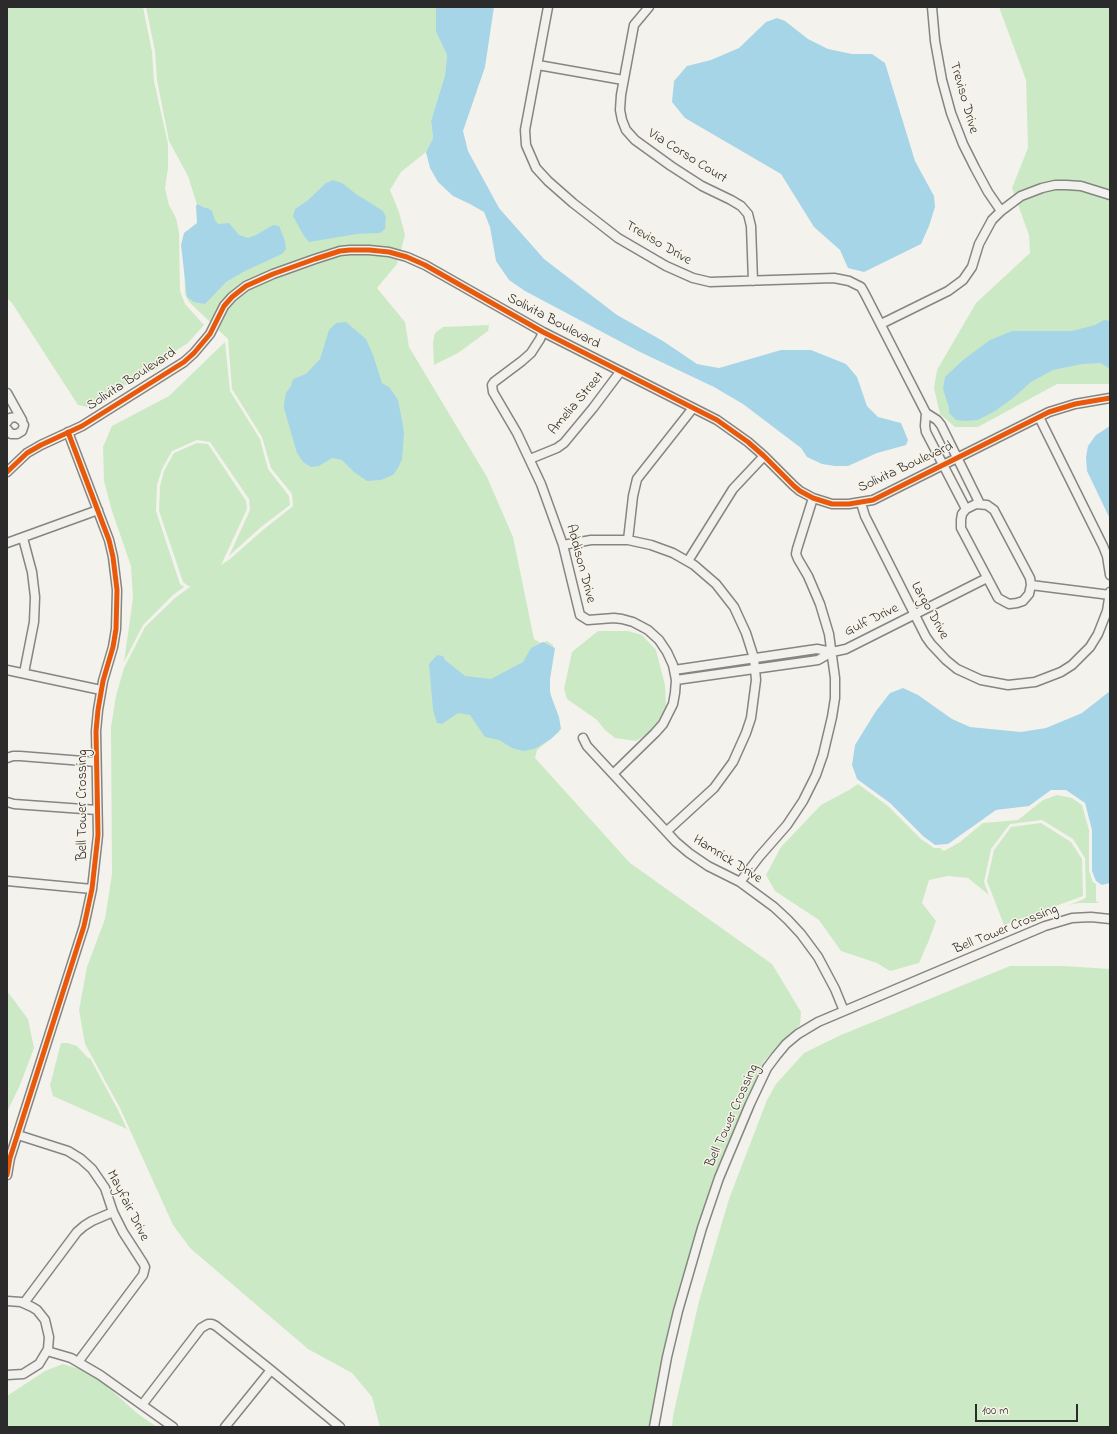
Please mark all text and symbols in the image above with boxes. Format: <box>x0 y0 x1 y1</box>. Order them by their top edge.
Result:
street label: Treviso Drive <box>945 60 981 136</box>
street label: Via Corso Court <box>644 126 730 188</box>
street label: Treviso Drive <box>622 218 694 270</box>
street label: Solivita Boulevard <box>504 290 602 354</box>
street label: Solivita Boulevard <box>84 345 180 415</box>
street label: Amelia Street <box>546 369 608 439</box>
street label: Solivita Boulevard <box>856 439 956 497</box>
street label: Addison Drive <box>561 523 599 605</box>
street label: Largo Drive <box>906 579 952 643</box>
street label: Gulf Drive <box>842 601 902 641</box>
street label: Bell Tower Crossing <box>76 749 92 861</box>
street label: Hamrick Drive <box>689 832 765 888</box>
street label: Bell Tower Crossing <box>951 901 1061 959</box>
street label: Bell Tower Crossing <box>703 1062 763 1170</box>
street label: Mayfair Drive <box>102 1168 152 1244</box>
scale bar <box>977 1396 1080 1422</box>
text: 100 m <box>982 1402 1009 1420</box>

